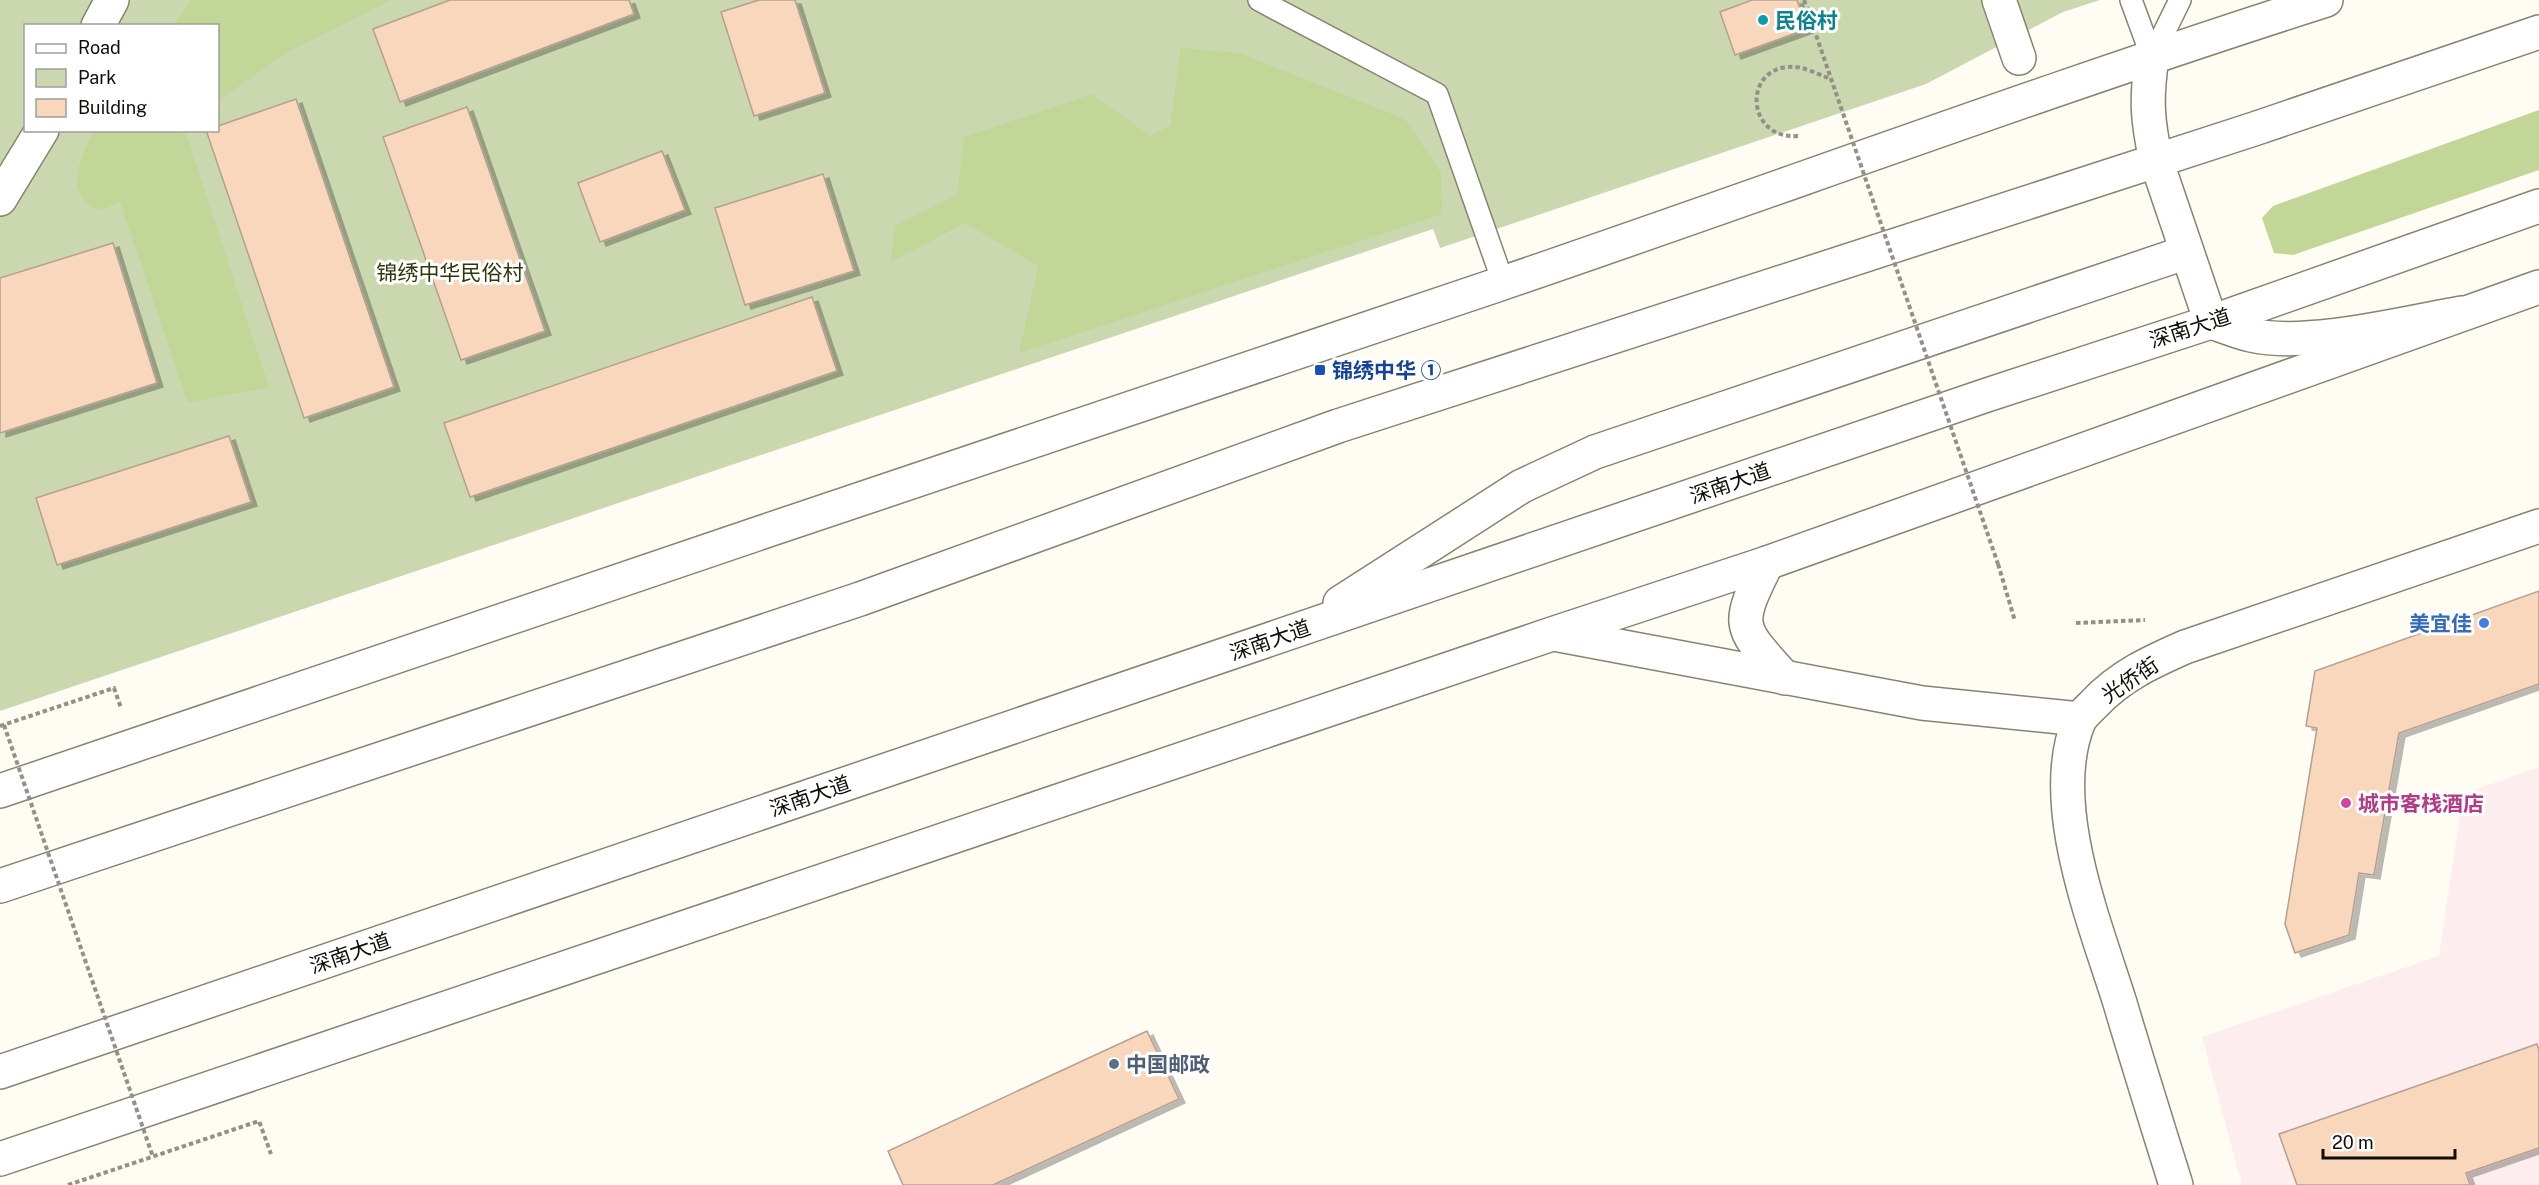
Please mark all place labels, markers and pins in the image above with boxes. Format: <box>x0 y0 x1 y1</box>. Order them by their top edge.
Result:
place label: 民俗村 <box>1775 8 1838 33</box>
marker: 民俗村 <box>1756 13 1770 27</box>
place label: 锦绣中华 ① <box>1332 358 1442 383</box>
marker: 锦绣中华 ① <box>1313 363 1327 377</box>
place label: 美宜佳 <box>2409 611 2472 636</box>
marker: 美宜佳 <box>2477 616 2491 630</box>
place label: 城市客栈酒店 <box>2358 791 2484 816</box>
marker: 城市客栈酒店 <box>2339 796 2353 810</box>
place label: 中国邮政 <box>1126 1052 1210 1077</box>
marker: 中国邮政 <box>1107 1057 1121 1071</box>

